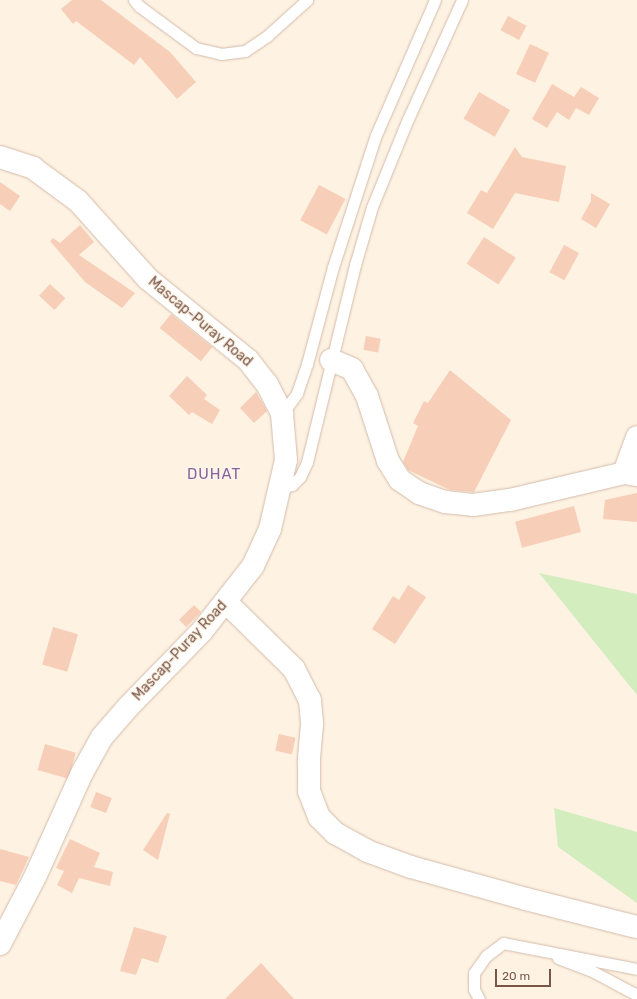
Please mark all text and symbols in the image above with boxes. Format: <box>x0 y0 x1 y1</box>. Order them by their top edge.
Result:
street label: Mascap-Puray Road <box>144 273 256 371</box>
district label: DUHAT <box>187 466 241 484</box>
street label: Mascap-Puray Road <box>129 597 231 705</box>
scale bar <box>497 961 553 987</box>
text: 20 m <box>502 969 530 983</box>

